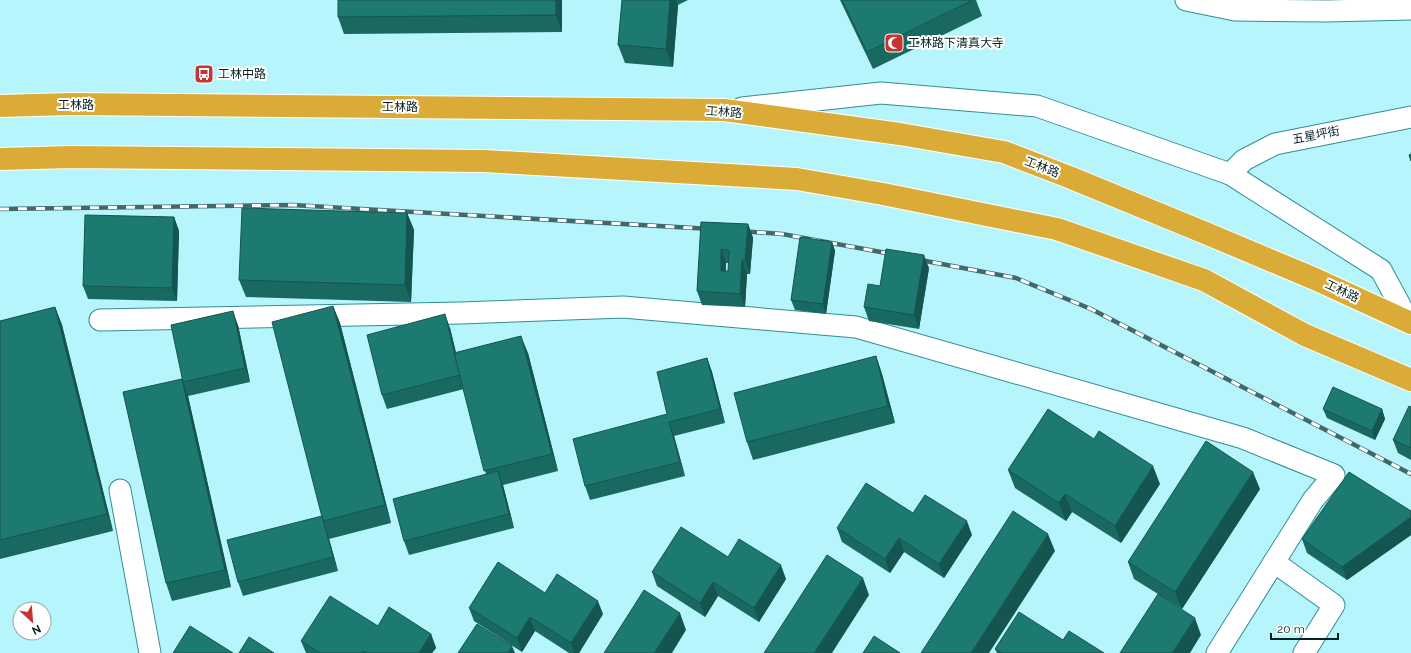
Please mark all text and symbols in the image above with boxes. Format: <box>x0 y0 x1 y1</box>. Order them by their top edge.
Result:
mosque icon: 工林路下清真大寺 <box>883 32 905 54</box>
place label: 工林路下清真大寺 <box>908 36 1004 50</box>
bus stop icon: 工林中路 <box>193 63 215 85</box>
place label: 工林中路 <box>218 67 266 81</box>
street label: 工林路 <box>58 98 94 112</box>
street label: 工林路 <box>382 100 418 114</box>
street label: 工林路 <box>706 104 742 120</box>
street label: 五星坪街 <box>1291 124 1341 146</box>
street label: 工林路 <box>1023 154 1061 180</box>
street label: 工林路 <box>1323 277 1361 305</box>
north arrow <box>12 601 52 641</box>
scale bar <box>1271 615 1338 641</box>
text: N <box>30 622 43 637</box>
text: 20 m <box>1277 622 1305 636</box>

